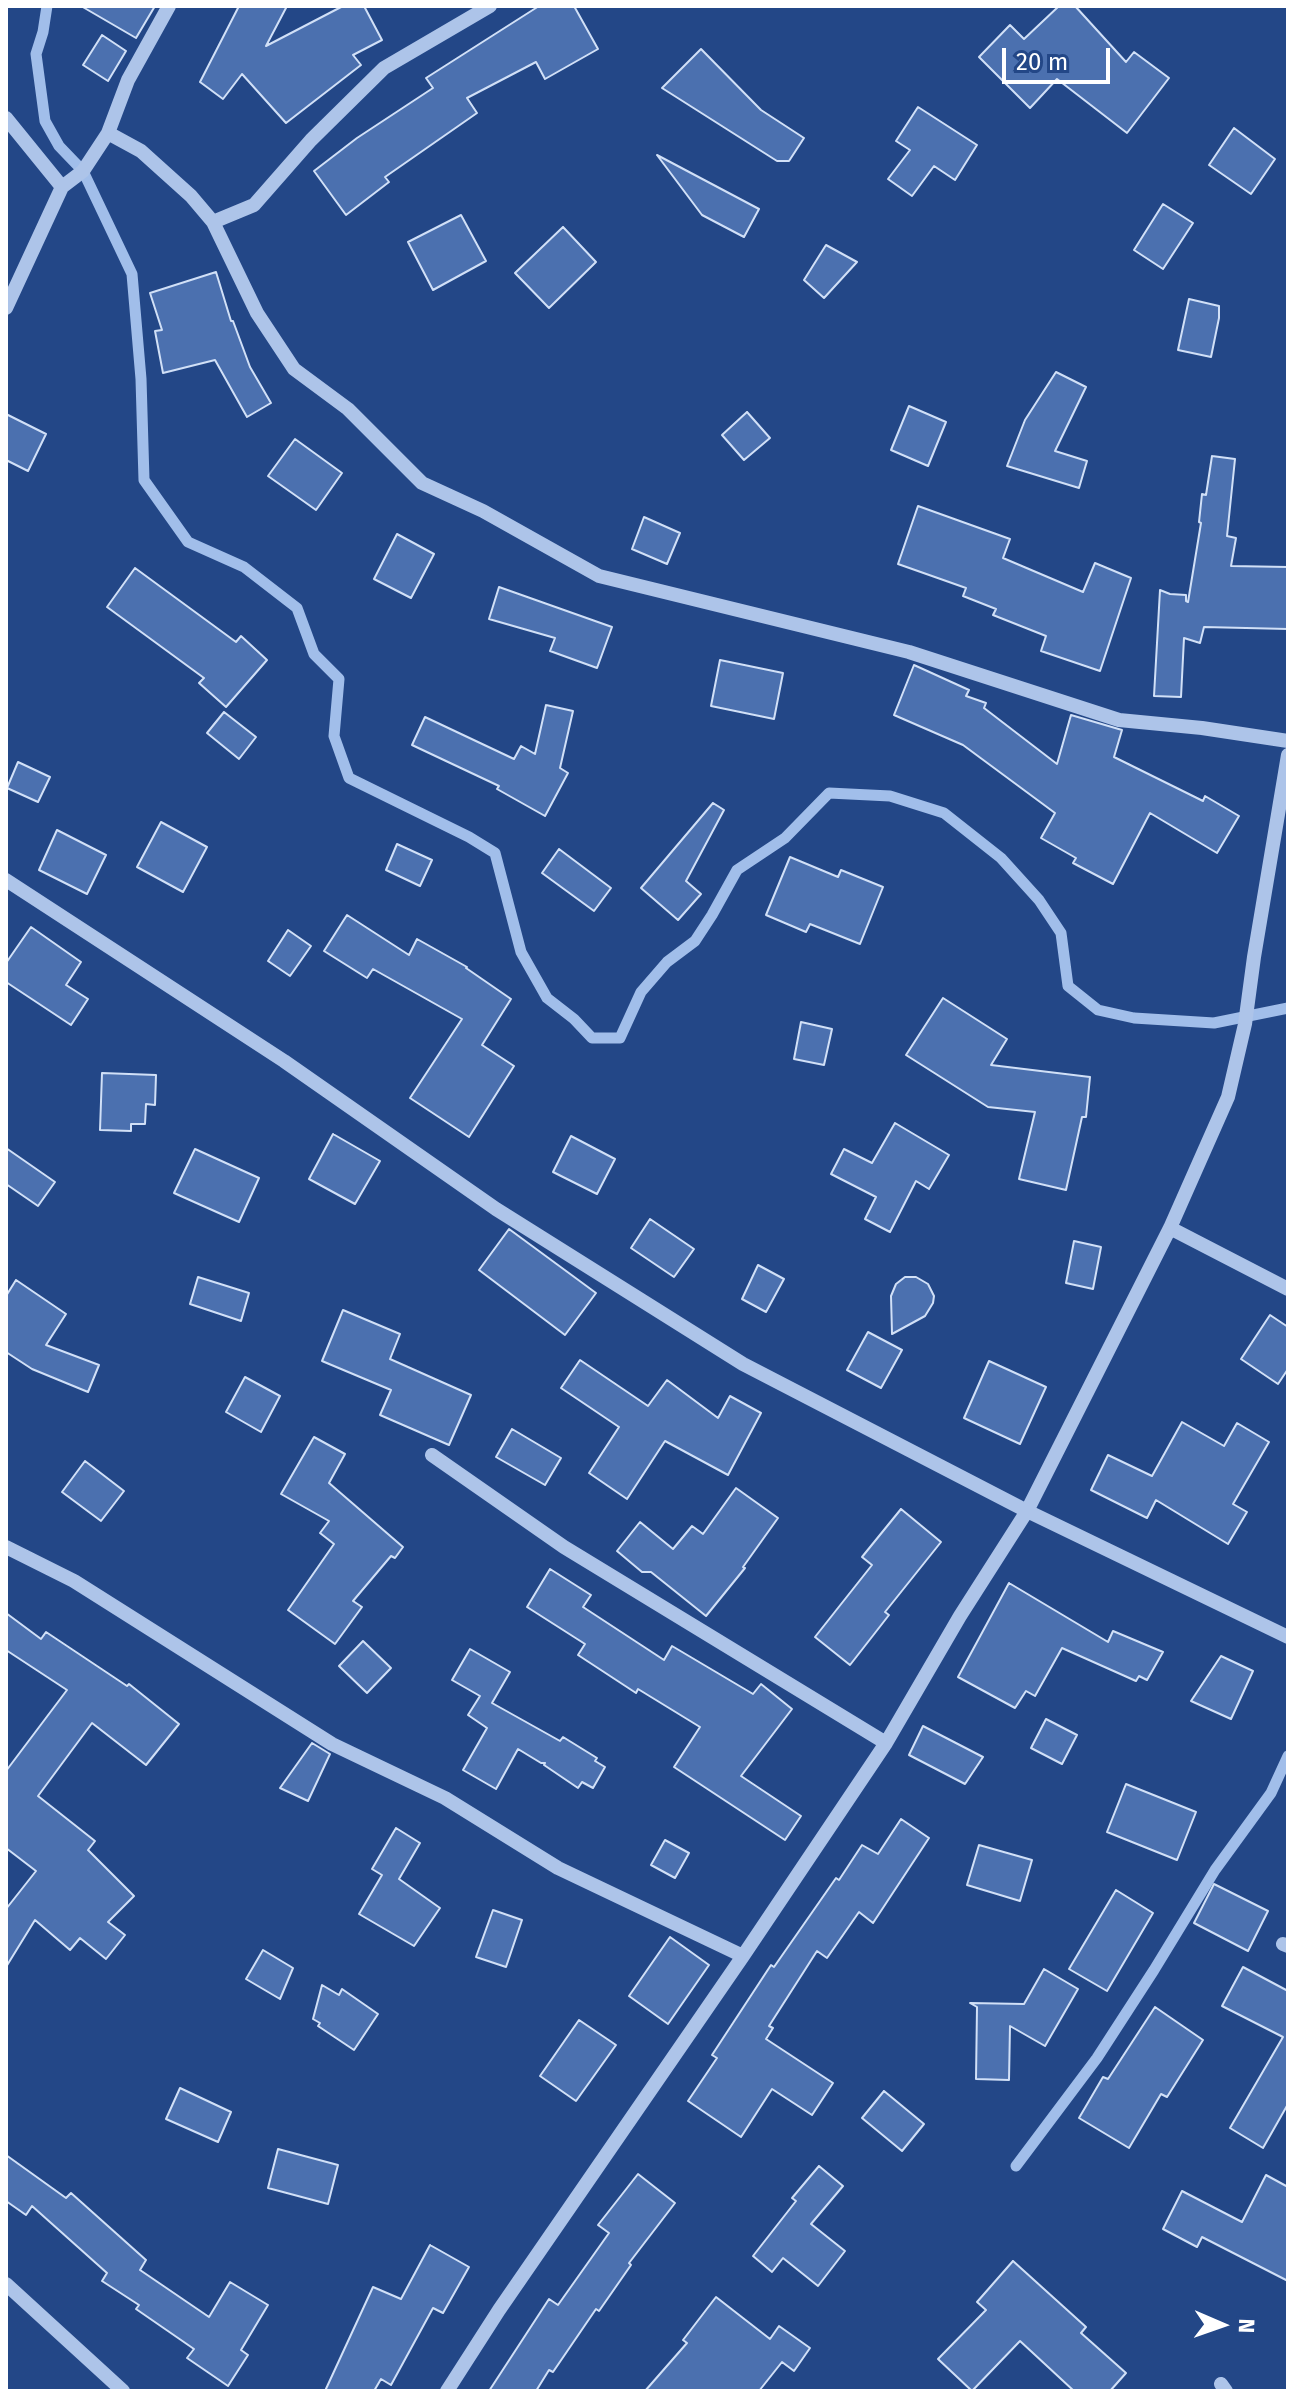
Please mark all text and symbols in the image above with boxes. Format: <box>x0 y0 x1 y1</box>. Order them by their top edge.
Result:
scale bar <box>1006 32 1114 82</box>
text: 20 m <box>1016 48 1068 76</box>
north arrow <box>1182 2285 1262 2365</box>
text: N <box>1233 2318 1260 2334</box>

